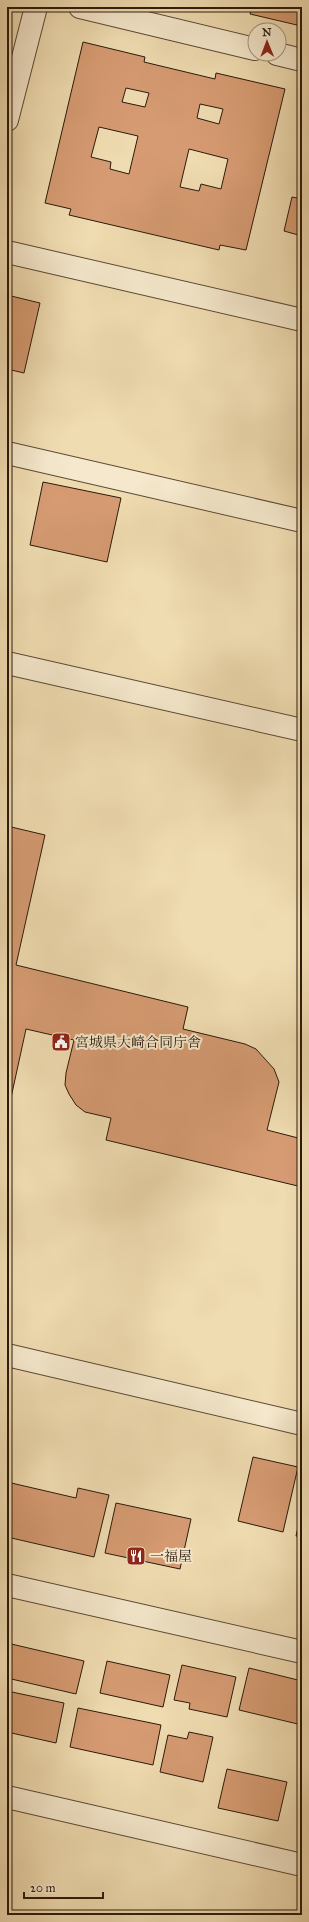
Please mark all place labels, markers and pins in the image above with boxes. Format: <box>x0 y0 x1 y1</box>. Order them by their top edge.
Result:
public building icon: 宮城県大崎合同庁舎 <box>50 1031 72 1053</box>
place label: 宮城県大崎合同庁舎 <box>75 1034 201 1051</box>
restaurant icon: 一福屋 <box>125 1545 147 1567</box>
place label: 一福屋 <box>150 1548 192 1565</box>

